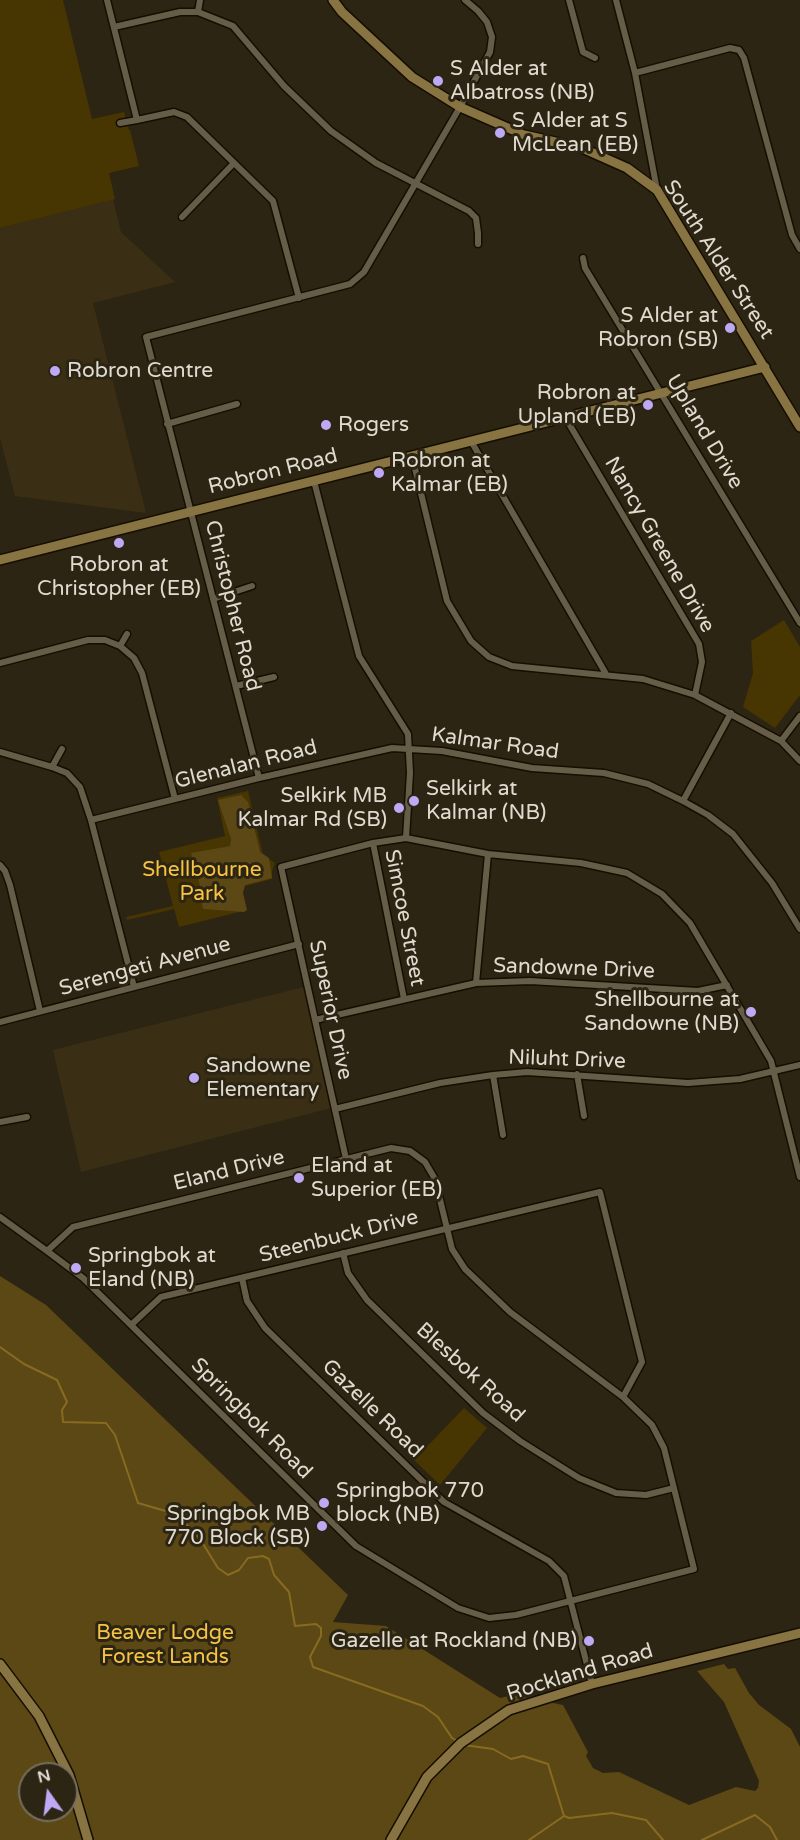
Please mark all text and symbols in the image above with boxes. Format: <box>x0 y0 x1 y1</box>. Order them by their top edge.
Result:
place label: S Alder at Albatross (NB) <box>450 56 594 106</box>
marker: S Alder at Albatross (NB) <box>431 74 445 88</box>
place label: S Alder at S McLean (EB) <box>512 108 638 158</box>
marker: S Alder at S McLean (EB) <box>493 126 507 140</box>
street label: South Alder Street <box>657 176 779 344</box>
place label: S Alder at Robron (SB) <box>598 303 718 353</box>
marker: S Alder at Robron (SB) <box>723 321 737 335</box>
place label: Robron Centre <box>67 358 213 384</box>
marker: Robron Centre <box>48 364 62 378</box>
street label: Upland Drive <box>660 370 748 494</box>
place label: Robron at Upland (EB) <box>518 380 636 430</box>
marker: Robron at Upland (EB) <box>641 398 655 412</box>
place label: Rogers <box>338 412 409 438</box>
marker: Rogers <box>319 418 333 432</box>
street label: Robron Road <box>206 444 340 500</box>
place label: Robron at Kalmar (EB) <box>391 448 508 498</box>
street label: Nancy Greene Drive <box>598 453 720 637</box>
marker: Robron at Kalmar (EB) <box>372 466 386 480</box>
street label: Christopher Road <box>199 518 265 694</box>
marker: Robron at Christopher (EB) <box>112 536 126 550</box>
place label: Robron at Christopher (EB) <box>37 552 201 602</box>
street label: Kalmar Road <box>430 723 560 765</box>
street label: Glenalan Road <box>172 735 320 795</box>
place label: Selkirk at Kalmar (NB) <box>426 776 546 826</box>
place label: Selkirk MB Kalmar Rd (SB) <box>237 783 387 833</box>
marker: Selkirk at Kalmar (NB) <box>407 794 421 808</box>
marker: Selkirk MB Kalmar Rd (SB) <box>392 801 406 815</box>
street label: Simcoe Street <box>378 848 430 988</box>
park label: Shellbourne Park <box>142 857 262 907</box>
street label: Serengeti Avenue <box>57 932 233 1002</box>
street label: Superior Drive <box>303 938 357 1082</box>
street label: Sandowne Drive <box>493 954 655 984</box>
place label: Shellbourne at Sandowne (NB) <box>584 987 739 1037</box>
marker: Shellbourne at Sandowne (NB) <box>744 1005 758 1019</box>
street label: Niluht Drive <box>508 1045 626 1075</box>
place label: Sandowne Elementary <box>206 1053 319 1103</box>
marker: Sandowne Elementary <box>187 1071 201 1085</box>
street label: Eland Drive <box>171 1145 287 1197</box>
place label: Eland at Superior (EB) <box>311 1153 442 1203</box>
marker: Eland at Superior (EB) <box>292 1171 306 1185</box>
street label: Steenbuck Drive <box>257 1205 421 1269</box>
place label: Springbok at Eland (NB) <box>88 1243 216 1293</box>
marker: Springbok at Eland (NB) <box>69 1261 83 1275</box>
street label: Blesbok Road <box>411 1318 529 1428</box>
street label: Springbok Road <box>185 1353 317 1485</box>
street label: Gazelle Road <box>316 1355 428 1463</box>
place label: Springbok 770 block (NB) <box>336 1478 484 1528</box>
marker: Springbok 770 block (NB) <box>317 1496 331 1510</box>
place label: Springbok MB 770 Block (SB) <box>164 1501 310 1551</box>
marker: Springbok MB 770 Block (SB) <box>315 1519 329 1533</box>
park label: Beaver Lodge Forest Lands <box>96 1620 234 1670</box>
place label: Gazelle at Rockland (NB) <box>331 1628 577 1654</box>
marker: Gazelle at Rockland (NB) <box>582 1634 596 1648</box>
street label: Rockland Road <box>504 1639 656 1707</box>
north arrow <box>18 1762 78 1822</box>
text: N <box>35 1765 53 1788</box>

